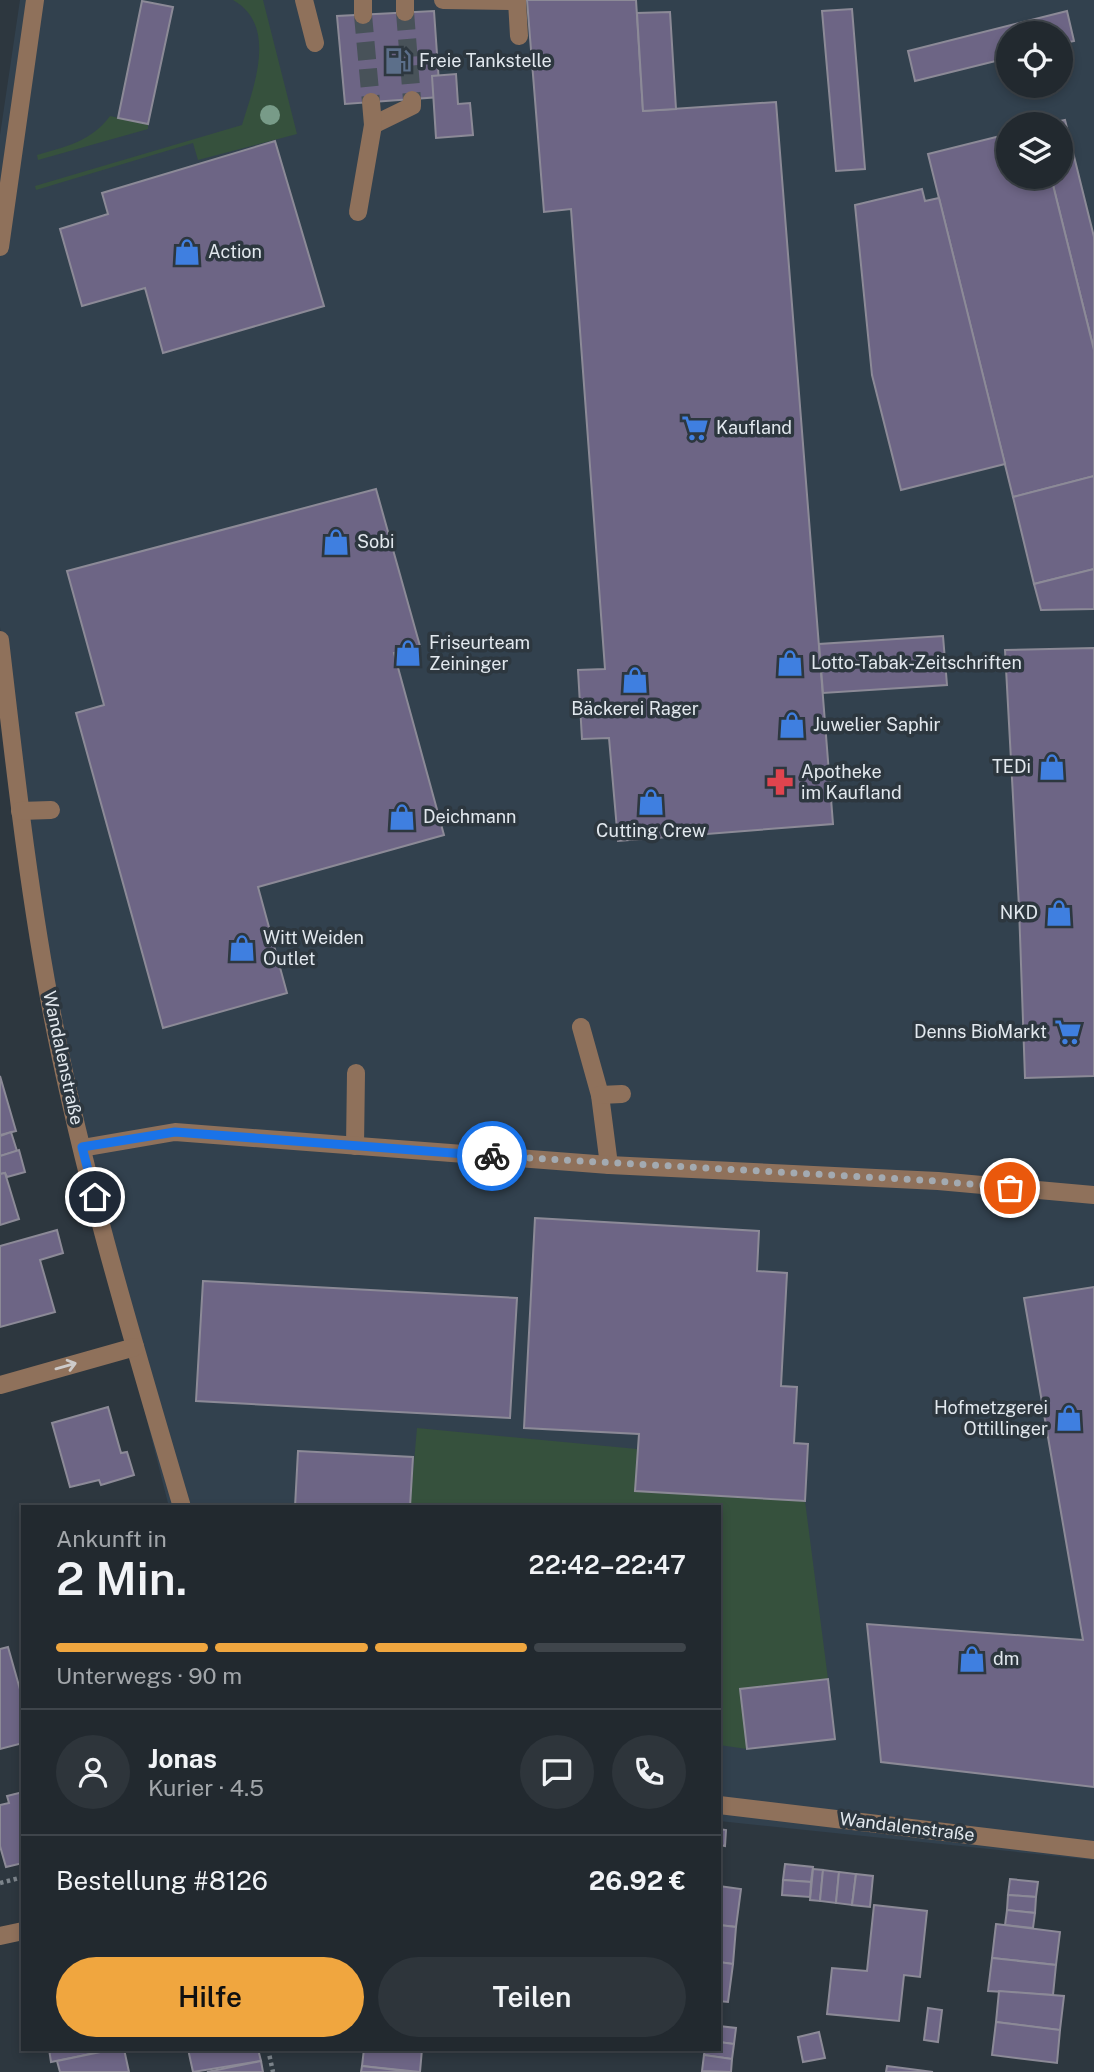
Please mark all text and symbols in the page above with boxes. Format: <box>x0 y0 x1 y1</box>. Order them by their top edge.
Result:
map controls <box>996 21 1073 189</box>
button: locate <box>996 21 1073 98</box>
fuel station icon: Freie Tankstelle <box>383 46 413 76</box>
place label: Freie Tankstelle <box>419 50 552 71</box>
button: layers <box>996 112 1073 189</box>
shop icon: Action <box>172 237 202 267</box>
place label: Action <box>208 241 262 262</box>
supermarket icon: Kaufland <box>680 413 710 443</box>
place label: Kaufland <box>716 417 792 438</box>
shop icon: Sobi <box>321 527 351 557</box>
place label: Sobi <box>357 531 394 552</box>
place label: Friseurteam Zeininger <box>429 632 530 674</box>
shop icon: Friseurteam Zeininger <box>393 638 423 668</box>
shop icon: Lotto-Tabak-Zeitschriften <box>775 648 805 678</box>
place label: Lotto-Tabak-Zeitschriften <box>811 652 1022 673</box>
shop icon: Bäckerei Rager <box>620 665 650 695</box>
place label: Bäckerei Rager <box>571 698 699 719</box>
shop icon: Juwelier Saphir <box>777 710 807 740</box>
place label: Juwelier Saphir <box>813 714 941 735</box>
shop icon: TEDi <box>1037 752 1067 782</box>
place label: TEDi <box>992 756 1031 777</box>
place label: Apotheke im Kaufland <box>801 761 902 803</box>
pharmacy icon: Apotheke im Kaufland <box>765 767 795 797</box>
shop icon: Cutting Crew <box>636 787 666 817</box>
shop icon: Deichmann <box>387 802 417 832</box>
place label: Deichmann <box>423 806 516 827</box>
place label: Cutting Crew <box>596 820 706 841</box>
shop icon: NKD <box>1044 898 1074 928</box>
place label: NKD <box>1000 902 1038 923</box>
place label: Witt Weiden Outlet <box>263 927 364 969</box>
shop icon: Witt Weiden Outlet <box>227 933 257 963</box>
street label: Wandalenstraße <box>39 989 88 1127</box>
supermarket icon: Denns BioMarkt <box>1053 1017 1083 1047</box>
place label: Denns BioMarkt <box>914 1021 1047 1042</box>
courier <box>457 1121 527 1191</box>
icon: bike <box>473 1137 511 1175</box>
pin <box>980 1158 1040 1218</box>
pin <box>65 1167 125 1227</box>
icon: bag <box>991 1169 1029 1207</box>
icon: home <box>76 1178 114 1216</box>
one-way arrow <box>54 1359 76 1372</box>
place label: Hofmetzgerei Ottillinger <box>934 1397 1048 1439</box>
shop icon: Hofmetzgerei Ottillinger <box>1054 1403 1084 1433</box>
text: Ankunft in <box>56 1525 167 1552</box>
text: 22:42–22:47 <box>529 1549 686 1580</box>
text: 2 Min. <box>56 1551 187 1605</box>
shop icon: dm <box>957 1644 987 1674</box>
place label: dm <box>993 1648 1019 1669</box>
text: Unterwegs · 90 m <box>56 1662 242 1689</box>
button: person <box>56 1735 130 1809</box>
button: chat <box>520 1735 594 1809</box>
button: phone <box>612 1735 686 1809</box>
text: Jonas <box>148 1743 217 1774</box>
text: Kurier · 4.5 <box>148 1774 264 1801</box>
street label: Wandalenstraße <box>838 1808 976 1845</box>
text: Bestellung #8126 <box>56 1865 268 1896</box>
text: 26.92 € <box>589 1865 686 1896</box>
button: Hilfe <box>56 1957 364 2037</box>
button: Teilen <box>378 1957 686 2037</box>

